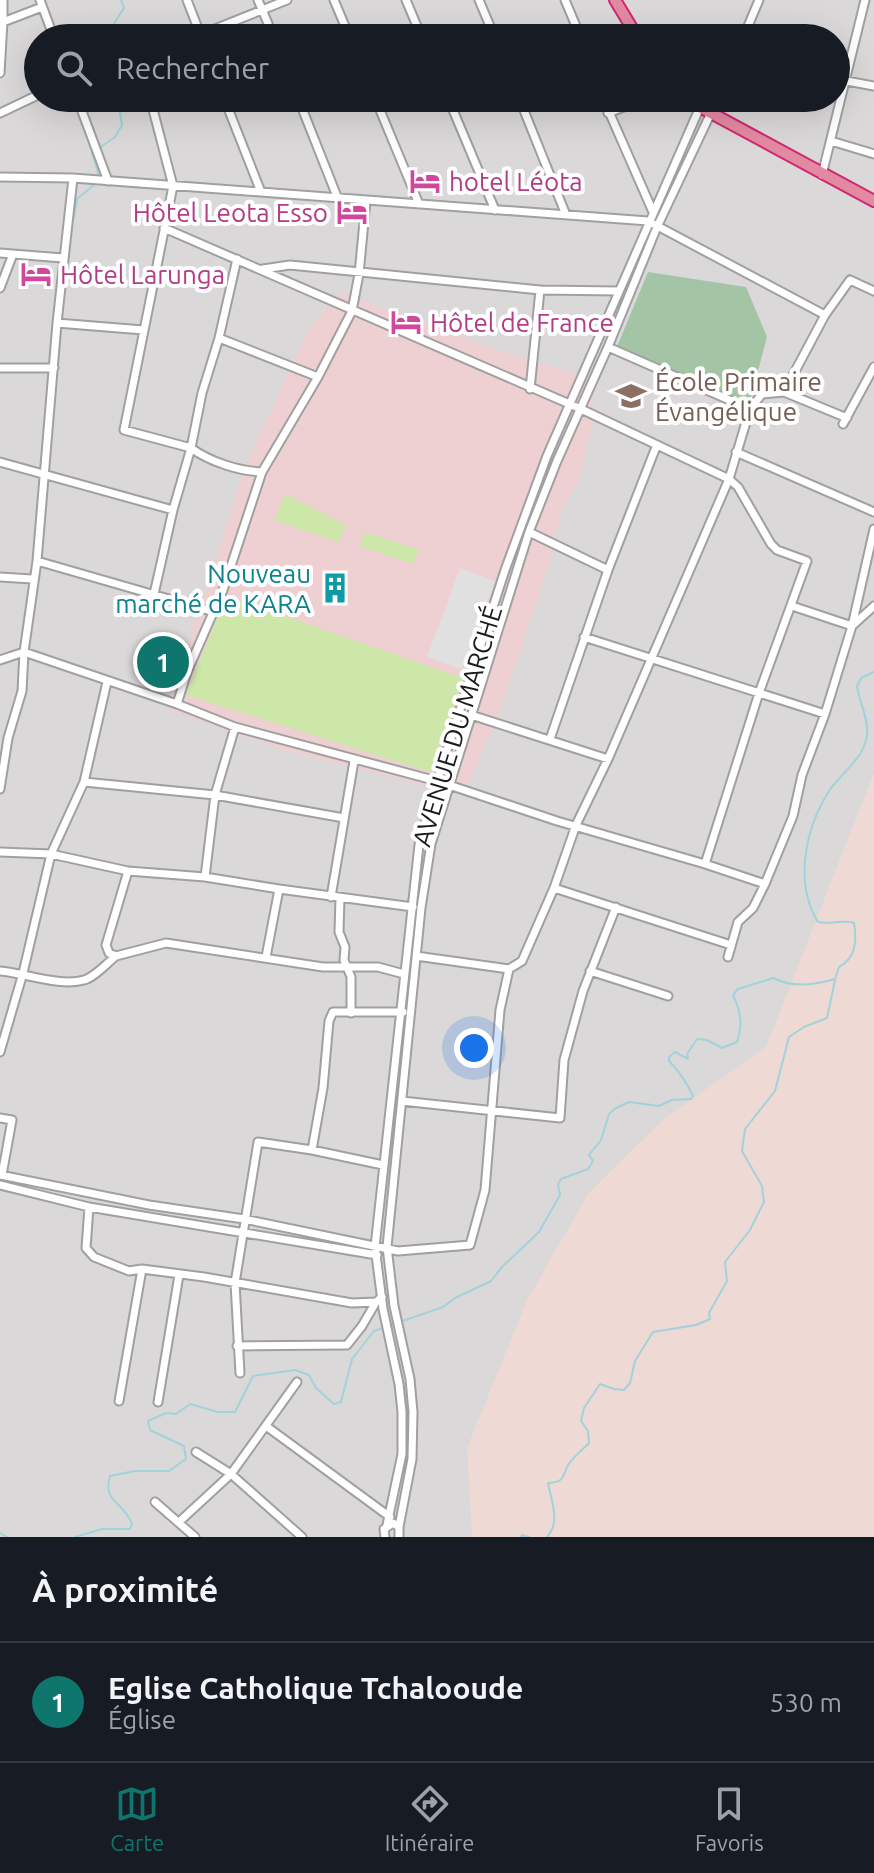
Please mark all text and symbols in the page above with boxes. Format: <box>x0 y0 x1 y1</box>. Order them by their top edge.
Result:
search box <box>24 24 850 112</box>
icon: search <box>52 46 96 90</box>
text: Rechercher <box>116 51 269 85</box>
hotel icon: hotel Léota <box>408 164 442 198</box>
place label: hotel Léota <box>449 167 583 196</box>
hotel icon: Hôtel Leota Esso <box>335 195 369 229</box>
place label: Hôtel Leota Esso <box>133 198 328 227</box>
hotel icon: Hôtel Larunga <box>19 257 53 291</box>
place label: Hôtel Larunga <box>60 260 225 289</box>
hotel icon: Hôtel de France <box>389 305 423 339</box>
place label: Hôtel de France <box>430 308 614 337</box>
place label: École Primaire Évangélique <box>655 366 822 426</box>
school or university icon: École Primaire Évangélique <box>614 379 648 413</box>
place label: Nouveau marché de KARA <box>115 559 311 618</box>
building icon: Nouveau marché de KARA <box>318 571 352 605</box>
street label: AVENUE DU MARCHÉ <box>406 602 507 850</box>
pin: 1 <box>137 632 189 692</box>
your location <box>454 1028 494 1068</box>
text: À proximité <box>32 1570 218 1608</box>
text: Eglise Catholique Tchalooude <box>108 1671 523 1705</box>
text: 1 <box>51 1688 65 1717</box>
text: 530 m <box>770 1688 842 1717</box>
text: Église <box>108 1705 176 1734</box>
tab: Carte <box>110 1782 164 1855</box>
tab: Itinéraire <box>385 1782 474 1855</box>
tab: Favoris <box>695 1782 764 1855</box>

